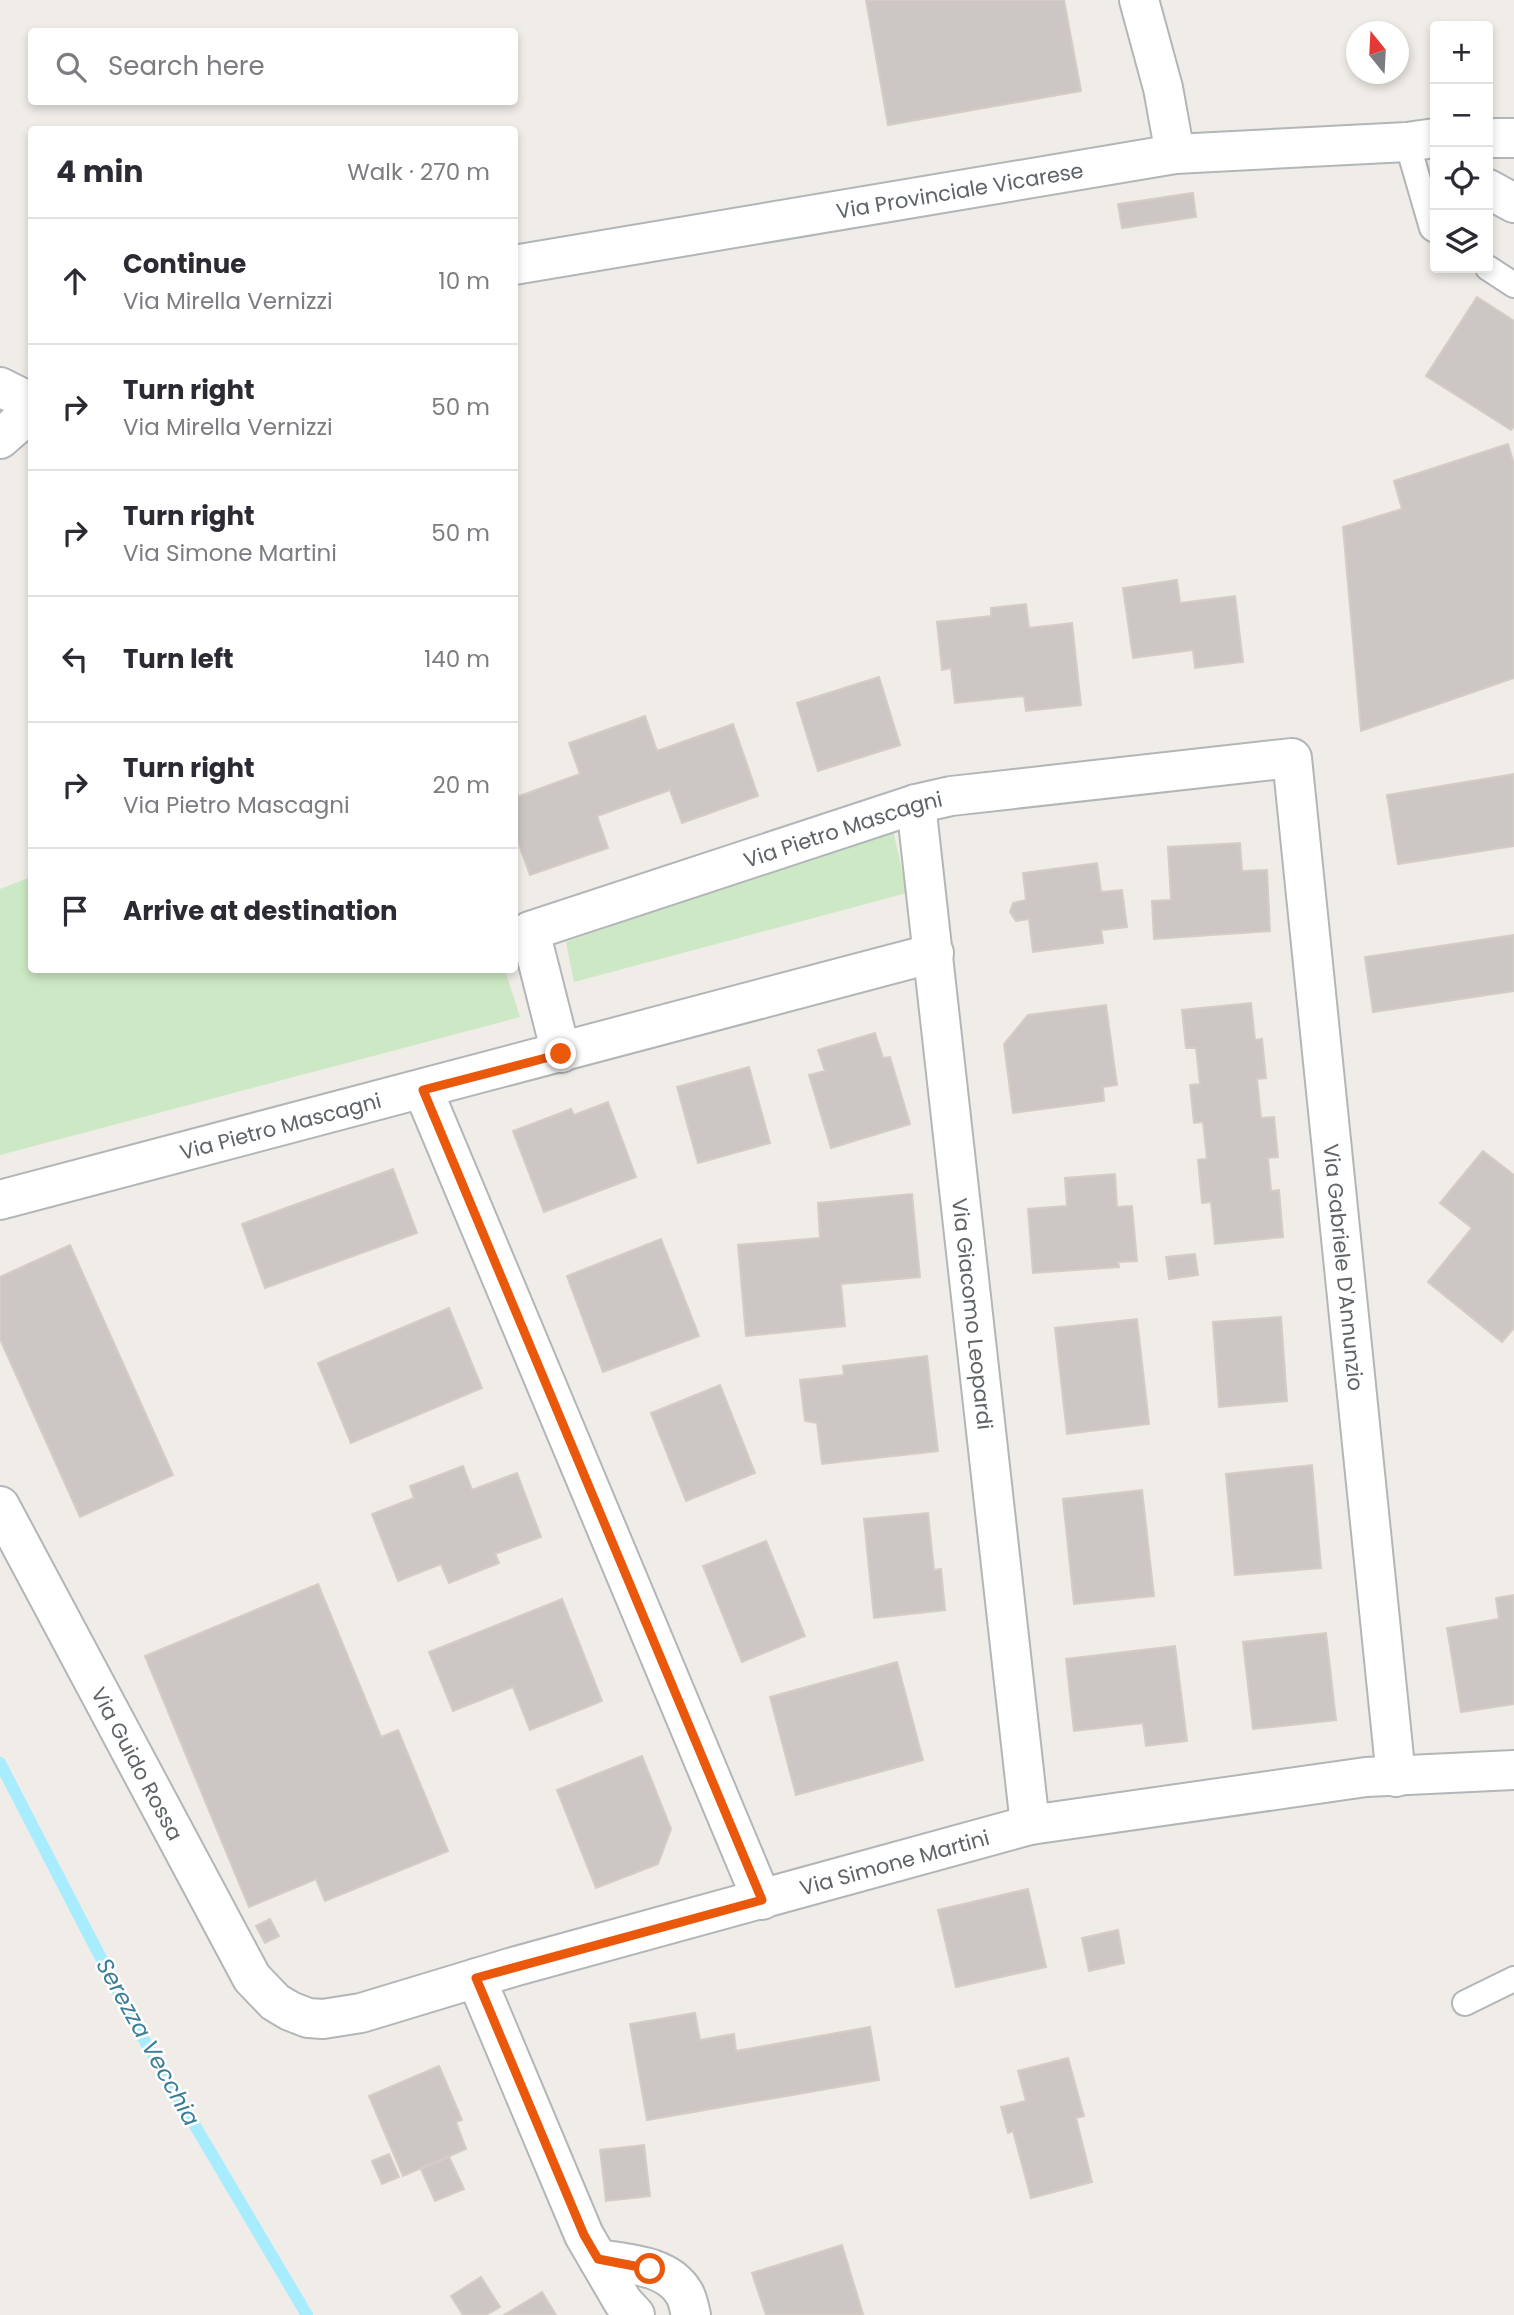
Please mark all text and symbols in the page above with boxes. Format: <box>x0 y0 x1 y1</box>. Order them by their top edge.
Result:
north arrow <box>1346 21 1409 84</box>
map controls <box>1430 21 1493 273</box>
button: + <box>1430 21 1493 84</box>
search box <box>28 28 518 105</box>
icon: search <box>52 48 90 86</box>
text: Search here <box>108 48 265 84</box>
button: − <box>1430 84 1493 147</box>
button: locate <box>1430 147 1493 210</box>
text: 4 min <box>56 150 144 193</box>
street label: Via Provinciale Vicarese <box>834 155 1086 225</box>
text: Walk · 270 m <box>347 156 490 188</box>
button: layers <box>1430 210 1493 273</box>
text: Continue <box>123 246 246 282</box>
icon: ahead <box>56 262 94 300</box>
text: 10 m <box>438 265 490 297</box>
text: Via Mirella Vernizzi <box>123 285 333 317</box>
text: Turn right <box>123 372 255 408</box>
icon: right <box>56 388 94 426</box>
text: 50 m <box>431 391 490 423</box>
text: Via Mirella Vernizzi <box>123 411 333 443</box>
text: Turn right <box>123 498 255 534</box>
icon: right <box>56 514 94 552</box>
text: 50 m <box>431 517 490 549</box>
text: Via Simone Martini <box>123 537 337 569</box>
icon: left <box>56 640 94 678</box>
text: Turn left <box>123 641 234 677</box>
text: 140 m <box>424 643 490 675</box>
text: Turn right <box>123 750 255 786</box>
icon: right <box>56 766 94 804</box>
text: 20 m <box>432 769 490 801</box>
street label: Via Pietro Mascagni <box>740 784 945 874</box>
text: Via Pietro Mascagni <box>123 789 350 821</box>
icon: arrive <box>56 892 94 930</box>
text: Arrive at destination <box>123 893 398 929</box>
route end <box>545 1038 576 1069</box>
street label: Via Pietro Mascagni <box>177 1085 384 1166</box>
street label: Via Gabriele D'Annunzio <box>1317 1142 1371 1392</box>
street label: Via Giacomo Leopardi <box>946 1196 1000 1431</box>
street label: Via Guido Rossa <box>85 1682 190 1845</box>
street label: Via Simone Martini <box>796 1822 993 1902</box>
water label: Serezza Vecchia <box>89 1952 207 2132</box>
route start <box>634 2253 665 2284</box>

